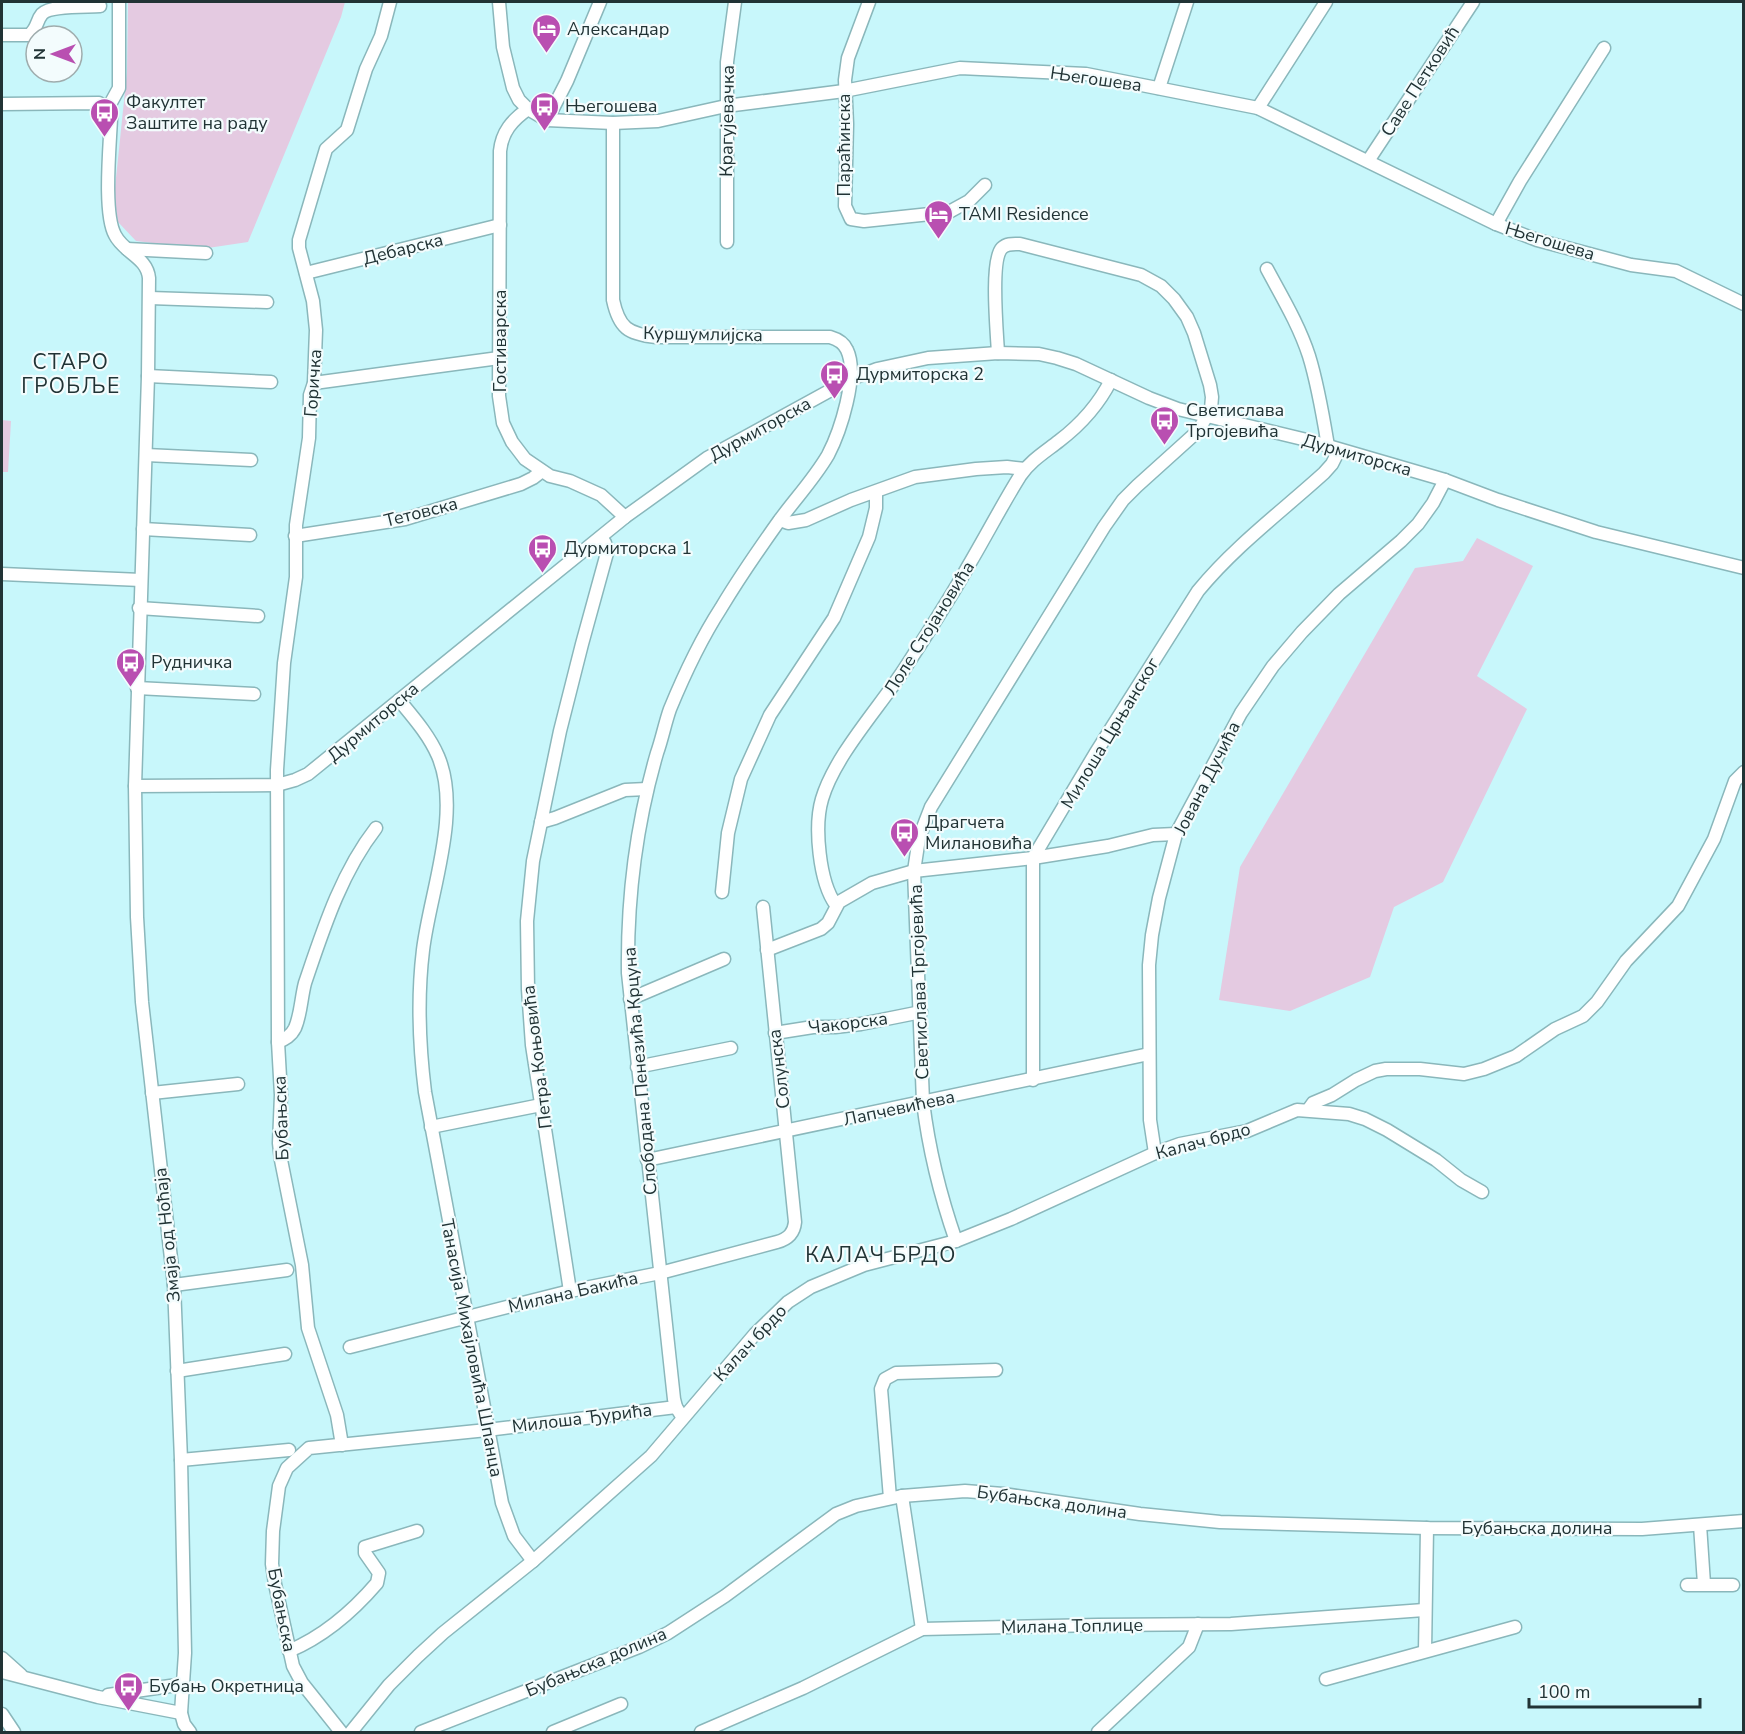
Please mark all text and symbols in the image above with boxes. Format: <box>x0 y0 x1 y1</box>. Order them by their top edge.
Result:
hotel icon: Александар <box>530 13 562 55</box>
place label: Александар <box>567 17 670 41</box>
street label: Саве Петковић <box>1375 21 1465 141</box>
north arrow <box>24 24 84 84</box>
text: N <box>29 48 51 60</box>
street label: Његошева <box>1049 61 1143 97</box>
street label: Крагујевачка <box>714 65 740 177</box>
place label: Факултет Заштите на раду <box>126 90 268 135</box>
bus stop icon: Његошева <box>528 90 560 132</box>
place label: Његошева <box>565 94 657 118</box>
street label: Параћинска <box>832 94 856 196</box>
bus stop icon: Факултет Заштите на раду <box>89 96 121 138</box>
hotel icon: TAMI Residence <box>922 198 954 240</box>
place label: TAMI Residence <box>959 202 1088 226</box>
street label: Његошева <box>1502 216 1598 266</box>
street label: Дебарска <box>360 227 446 271</box>
street label: Гостиварска <box>488 290 512 392</box>
street label: Куршумлијска <box>643 321 763 347</box>
district label: СТАРО ГРОБЉЕ <box>21 348 121 400</box>
street label: Горичка <box>299 348 327 418</box>
bus stop icon: Дурмиторска 2 <box>819 358 851 400</box>
place label: Дурмиторска 2 <box>856 362 984 386</box>
street label: Дурмиторска <box>705 391 815 467</box>
place label: Светислава Тргојевића <box>1186 398 1284 443</box>
bus stop icon: Светислава Тргојевића <box>1149 404 1181 446</box>
street label: Дурмиторска <box>1300 428 1414 482</box>
street label: Тетовска <box>382 491 460 533</box>
bus stop icon: Дурмиторска 1 <box>527 532 559 574</box>
place label: Дурмиторска 1 <box>564 536 692 560</box>
street label: Лоле Стојановића <box>878 556 980 700</box>
bus stop icon: Рудничка <box>114 646 146 688</box>
place label: Рудничка <box>151 650 232 674</box>
street label: Милоша Црњанског <box>1055 653 1165 813</box>
street label: Дурмиторска <box>322 677 424 767</box>
street label: Јована Дучића <box>1168 717 1246 840</box>
place label: Драгчета Милановића <box>925 810 1032 855</box>
bus stop icon: Драгчета Милановића <box>888 816 920 858</box>
street label: Светислава Тргојевића <box>904 884 934 1080</box>
street label: Слободана Пенезића Крцуна <box>617 946 663 1196</box>
street label: Петра Коњовића <box>516 984 558 1130</box>
street label: Чакорска <box>807 1006 889 1040</box>
street label: Солунска <box>762 1028 796 1110</box>
street label: Бубањска <box>268 1075 294 1161</box>
street label: Лапчевићева <box>841 1084 957 1132</box>
street label: Калач брдо <box>1153 1117 1253 1165</box>
street label: Змаја од Ноћаја <box>148 1166 186 1304</box>
street label: Танасија Михајловића Шпанца <box>435 1217 509 1479</box>
district label: КАЛАЧ БРДО <box>805 1241 957 1269</box>
street label: Милана Бакића <box>506 1265 640 1319</box>
street label: Калач брдо <box>708 1299 792 1387</box>
street label: Милоша Ђурића <box>511 1397 653 1439</box>
street label: Бубањска долина <box>975 1480 1129 1524</box>
street label: Бубањска долина <box>1461 1516 1613 1540</box>
street label: Бубањска <box>262 1566 302 1654</box>
street label: Милана Топлице <box>1001 1613 1143 1639</box>
street label: Бубањска долина <box>522 1621 670 1703</box>
bus stop icon: Бубањ Окретница <box>112 1670 144 1712</box>
scale bar <box>1529 1671 1700 1709</box>
place label: Бубањ Окретница <box>149 1674 304 1698</box>
text: 100 m <box>1538 1680 1590 1704</box>

